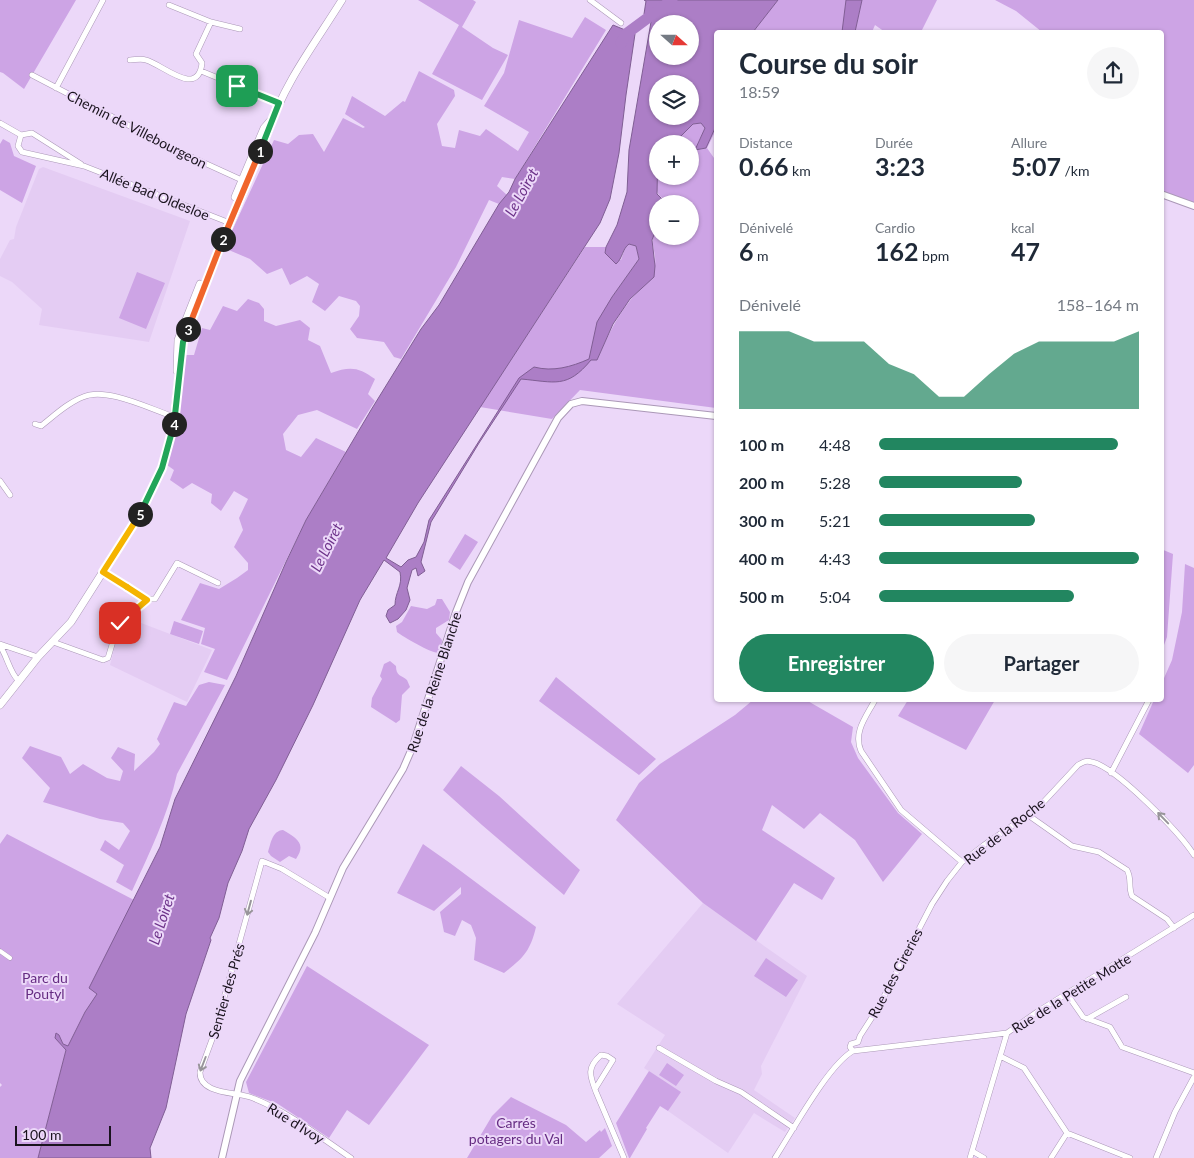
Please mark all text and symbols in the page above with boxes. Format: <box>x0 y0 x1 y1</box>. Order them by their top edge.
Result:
north arrow <box>649 15 699 65</box>
map controls <box>649 15 699 245</box>
text: Course du soir <box>739 46 918 80</box>
button: share <box>1087 47 1139 99</box>
pin <box>216 65 258 107</box>
icon: arrive <box>223 72 251 100</box>
button: layers <box>649 75 699 125</box>
text: 18:59 <box>739 82 780 101</box>
street label: Chemin de Villebourgeon <box>64 86 210 172</box>
text: Distance <box>739 134 793 151</box>
text: Durée <box>875 134 913 151</box>
text: Allure <box>1011 134 1047 151</box>
button: + <box>649 135 699 185</box>
pin: 1 <box>248 138 272 164</box>
text: 1 <box>256 143 265 160</box>
text: 0.66 <box>739 151 788 181</box>
text: 3:23 <box>875 151 925 181</box>
text: 5:07 <box>1011 151 1061 181</box>
text: km <box>788 162 811 179</box>
text: /km <box>1061 162 1090 179</box>
street label: Allée Bad Oldesloe <box>98 164 212 224</box>
water label: Le Loiret <box>500 164 542 219</box>
button: − <box>649 195 699 245</box>
text: Dénivelé <box>739 219 793 236</box>
text: Cardio <box>875 219 915 236</box>
text: kcal <box>1011 219 1035 236</box>
pin: 2 <box>210 226 236 252</box>
text: 2 <box>219 231 228 248</box>
text: 6 <box>739 236 754 266</box>
text: 162 <box>875 236 919 266</box>
text: 47 <box>1011 236 1040 266</box>
text: m <box>754 247 769 264</box>
text: bpm <box>919 247 949 264</box>
text: Dénivelé <box>739 295 801 314</box>
text: 158–164 m <box>1057 295 1139 314</box>
pin: 3 <box>176 316 200 342</box>
text: 3 <box>184 321 193 338</box>
pin: 4 <box>162 412 186 436</box>
text: 4 <box>170 416 179 433</box>
text: 100 m <box>739 435 784 454</box>
text: 4:48 <box>819 435 851 454</box>
text: 200 m <box>739 473 784 492</box>
text: 5:28 <box>819 473 851 492</box>
pin: 5 <box>128 502 152 526</box>
text: 5 <box>136 506 145 523</box>
text: 300 m <box>739 511 784 530</box>
text: 5:21 <box>819 511 851 530</box>
water label: Le Loiret <box>306 519 346 574</box>
text: 400 m <box>739 549 784 568</box>
text: 4:43 <box>819 549 851 568</box>
text: 500 m <box>739 587 784 606</box>
text: 5:04 <box>819 587 851 606</box>
pin <box>99 602 141 644</box>
icon: check <box>106 609 134 637</box>
street label: Rue de la Reine Blanche <box>403 610 465 754</box>
button: Enregistrer <box>739 634 934 692</box>
button: Partager <box>944 634 1139 692</box>
street label: Rue de la Roche <box>960 794 1048 868</box>
one-way arrow <box>1157 812 1169 824</box>
water label: Le Loiret <box>144 891 178 947</box>
one-way arrow <box>244 900 254 916</box>
street label: Rue des Cireries <box>864 925 926 1021</box>
street label: Sentier des Prés <box>204 941 248 1041</box>
street label: Rue de la Petite Motte <box>1008 949 1134 1037</box>
park label: Parc du Poutyl <box>22 969 68 1002</box>
one-way arrow <box>198 1056 207 1071</box>
street label: Rue d'Ivoy <box>264 1099 328 1147</box>
park label: Carrés potagers du Val <box>469 1114 563 1147</box>
scale bar <box>15 1123 111 1146</box>
text: 100 m <box>22 1126 61 1143</box>

